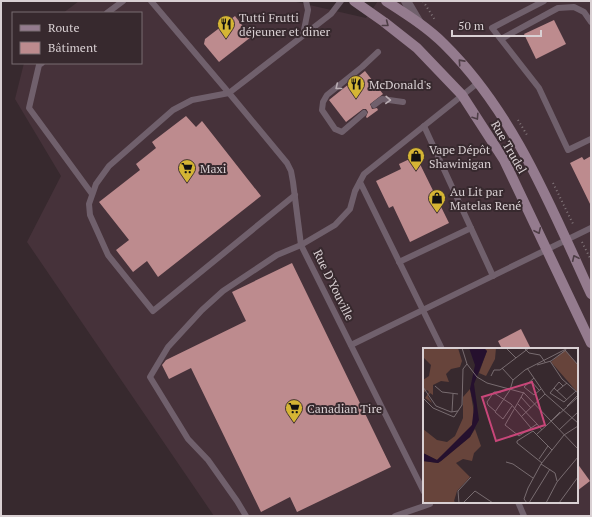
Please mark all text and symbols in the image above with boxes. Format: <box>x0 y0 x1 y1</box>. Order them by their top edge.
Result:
place label: Tutti Frutti déjeuner et diner <box>239 10 331 39</box>
legend <box>12 12 142 64</box>
scale bar <box>452 12 541 38</box>
restaurant icon: Tutti Frutti déjeuner et diner <box>216 14 236 39</box>
text: 50 m <box>458 18 485 33</box>
one-way arrow <box>382 19 389 26</box>
text: Route <box>48 20 79 35</box>
text: Bâtiment <box>48 40 98 55</box>
one-way arrow <box>458 59 465 67</box>
restaurant icon: McDonald's <box>346 74 366 99</box>
place label: McDonald's <box>369 77 431 92</box>
one-way arrow <box>335 82 342 89</box>
one-way arrow <box>385 96 391 105</box>
one-way arrow <box>471 113 479 120</box>
street label: Rue Trudel <box>488 118 530 176</box>
place label: Vape Dépôt Shawinigan <box>429 142 491 171</box>
shop icon: Vape Dépôt Shawinigan <box>406 146 426 171</box>
supermarket icon: Maxi <box>177 158 197 183</box>
place label: Maxi <box>200 161 227 176</box>
place label: Au Lit par Matelas René <box>450 184 521 213</box>
shop icon: Au Lit par Matelas René <box>427 188 447 213</box>
one-way arrow <box>533 226 541 234</box>
street label: Rue D'Youville <box>310 247 358 323</box>
one-way arrow <box>572 255 580 263</box>
inset map <box>423 348 578 503</box>
supermarket icon: Canadian Tire <box>284 398 304 423</box>
place label: Canadian Tire <box>307 401 382 416</box>

